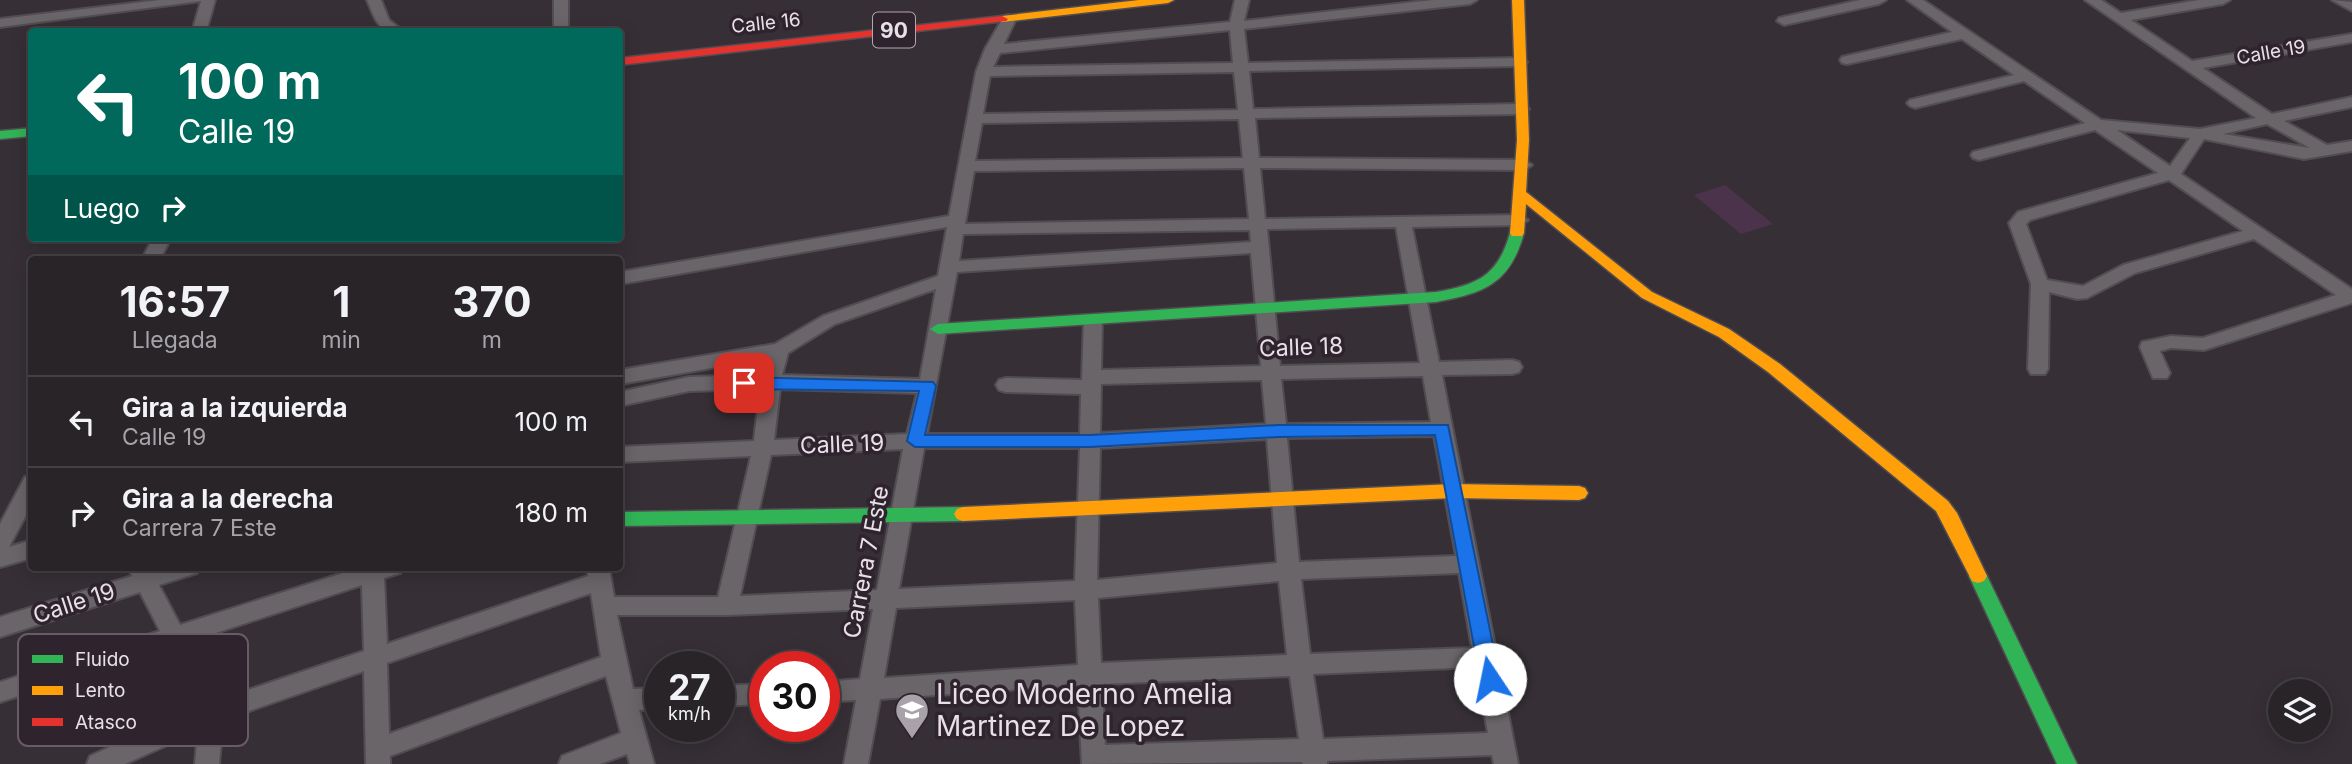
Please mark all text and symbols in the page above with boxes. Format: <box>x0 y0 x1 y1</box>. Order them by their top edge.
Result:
street label: Calle 16 <box>730 8 802 38</box>
road number: 90 <box>873 12 915 48</box>
street label: Calle 19 <box>2235 35 2307 69</box>
text: 100 m <box>178 52 322 111</box>
icon: left <box>63 56 154 147</box>
text: Calle 19 <box>178 112 295 151</box>
icon: right <box>154 189 192 227</box>
text: Luego <box>63 193 140 224</box>
text: 16:57 <box>119 276 230 327</box>
text: 1 <box>332 276 350 327</box>
text: 370 <box>452 276 532 327</box>
text: Llegada <box>132 326 218 354</box>
text: min <box>322 326 361 354</box>
text: m <box>482 326 502 354</box>
street label: Calle 18 <box>1258 332 1344 362</box>
pin <box>714 353 774 413</box>
icon: arrive <box>725 364 763 402</box>
text: Gira a la izquierda <box>122 392 348 423</box>
icon: left <box>63 403 101 441</box>
text: 100 m <box>515 406 588 437</box>
text: Calle 19 <box>122 423 206 451</box>
street label: Calle 19 <box>799 429 885 459</box>
text: Gira a la derecha <box>122 483 334 514</box>
street label: Carrera 7 Este <box>838 483 894 641</box>
icon: right <box>63 494 101 532</box>
text: 180 m <box>515 497 588 528</box>
text: Carrera 7 Este <box>122 514 277 542</box>
street label: Calle 19 <box>30 577 118 629</box>
legend <box>18 634 248 746</box>
position arrow <box>1453 642 1527 716</box>
text: Fluido <box>75 648 130 671</box>
speed limit sign: 30 <box>749 651 840 742</box>
text: 27 <box>668 666 711 708</box>
place label: Liceo Moderno Amelia Martinez De Lopez <box>936 677 1233 743</box>
text: Lento <box>75 679 125 702</box>
map controls <box>2268 679 2331 742</box>
button: layers <box>2268 679 2331 742</box>
school or university icon: Liceo Moderno Amelia Martinez De Lopez <box>893 691 931 740</box>
text: km/h <box>668 703 711 724</box>
text: Atasco <box>75 711 137 734</box>

